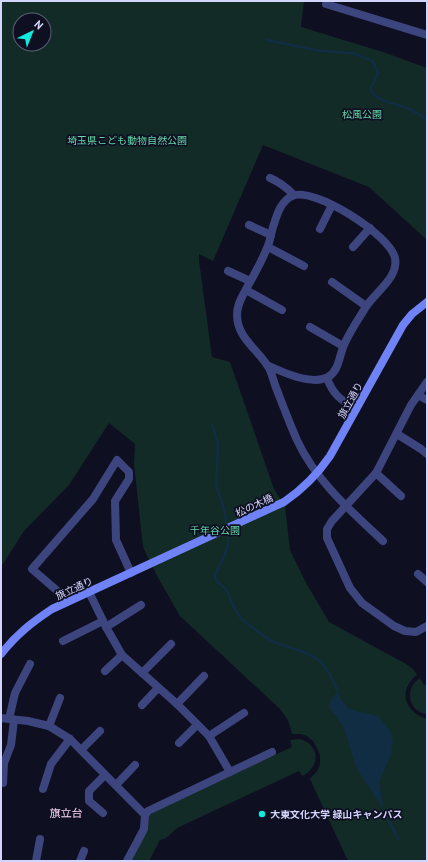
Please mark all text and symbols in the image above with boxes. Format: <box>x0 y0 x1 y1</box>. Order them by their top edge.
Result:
north arrow <box>12 12 52 52</box>
text: N <box>31 17 46 32</box>
park label: 松風公園 <box>342 108 382 121</box>
park label: 埼玉県こども動物自然公園 <box>67 134 187 147</box>
street label: 旗立通り <box>335 380 366 421</box>
street label: 松の木橋 <box>233 491 275 520</box>
park label: 千年谷公園 <box>190 524 240 537</box>
street label: 旗立通り <box>53 574 95 603</box>
district label: 旗立台 <box>50 806 83 820</box>
place label: 大東文化大学 緑山キャンパス <box>270 808 403 821</box>
marker: 大東文化大学 緑山キャンパス <box>257 809 267 819</box>

